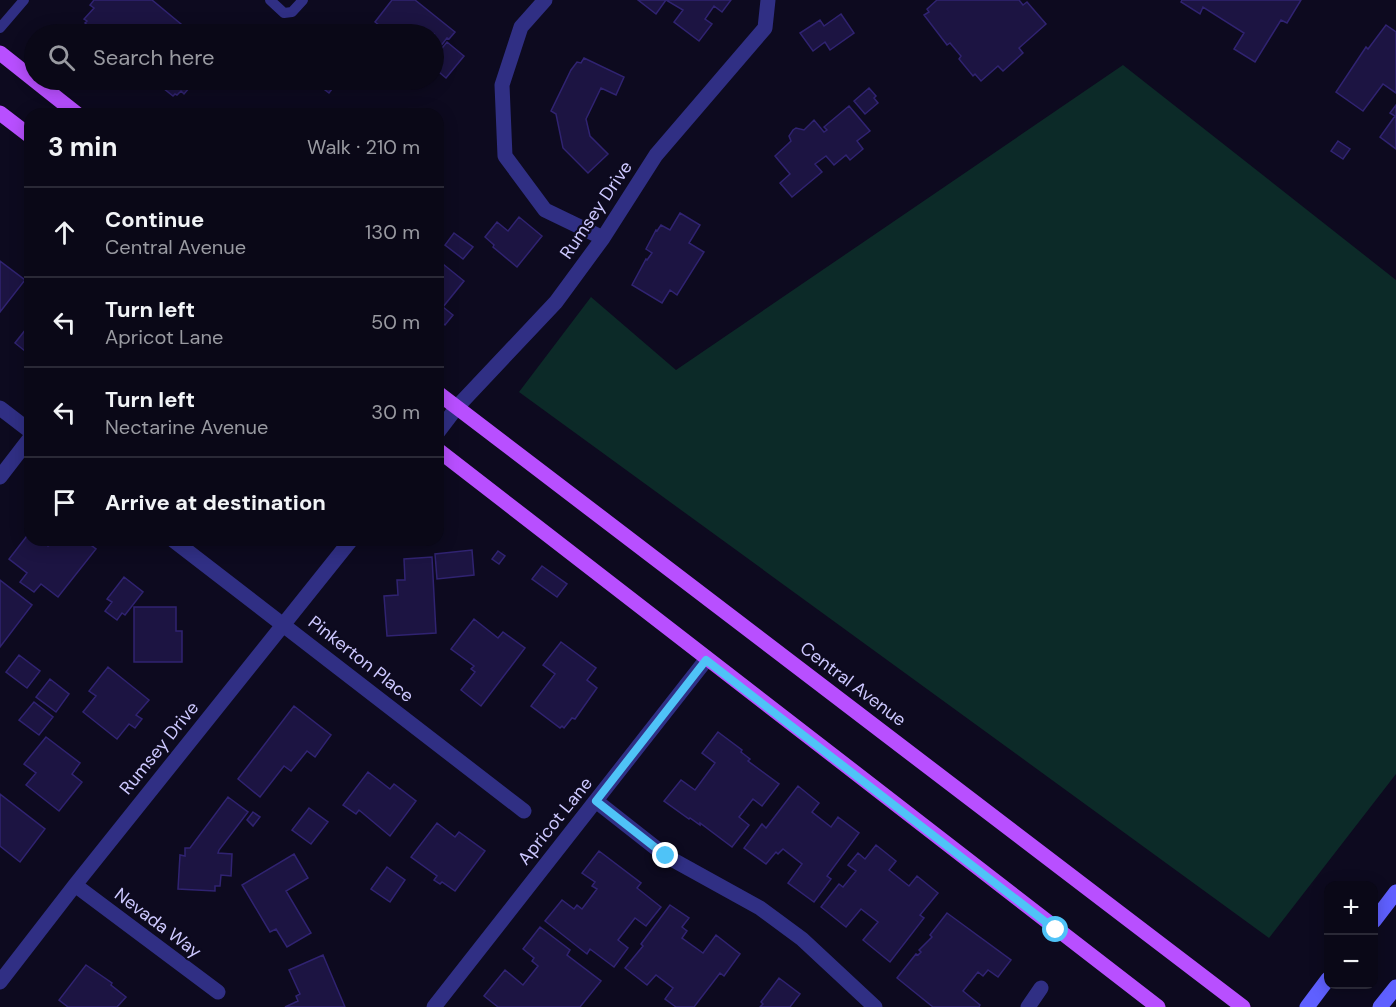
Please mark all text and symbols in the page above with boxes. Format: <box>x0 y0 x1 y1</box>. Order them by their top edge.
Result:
search box <box>24 24 444 90</box>
icon: search <box>45 41 78 74</box>
text: Search here <box>93 43 214 72</box>
text: 3 min <box>48 130 117 164</box>
text: Walk · 210 m <box>307 134 420 160</box>
street label: Rumsey Drive <box>554 156 638 264</box>
text: Continue <box>105 205 204 234</box>
icon: ahead <box>48 216 81 249</box>
text: 130 m <box>365 219 420 245</box>
text: Central Avenue <box>105 234 246 260</box>
text: Turn left <box>105 295 195 324</box>
icon: left <box>48 306 81 339</box>
text: 50 m <box>371 309 420 335</box>
text: Apricot Lane <box>105 324 223 350</box>
text: Turn left <box>105 385 195 414</box>
icon: left <box>48 396 81 429</box>
text: 30 m <box>371 399 420 425</box>
text: Nectarine Avenue <box>105 414 268 440</box>
icon: arrive <box>48 486 81 519</box>
text: Arrive at destination <box>105 488 326 517</box>
street label: Pinkerton Place <box>303 610 419 708</box>
street label: Central Avenue <box>795 636 911 732</box>
street label: Rumsey Drive <box>114 696 204 800</box>
street label: Apricot Lane <box>512 772 598 870</box>
route end <box>652 842 678 868</box>
map controls <box>1324 881 1378 989</box>
button: + <box>1324 881 1378 935</box>
street label: Nevada Way <box>110 882 206 964</box>
route start <box>1042 916 1068 942</box>
button: − <box>1324 935 1378 989</box>

